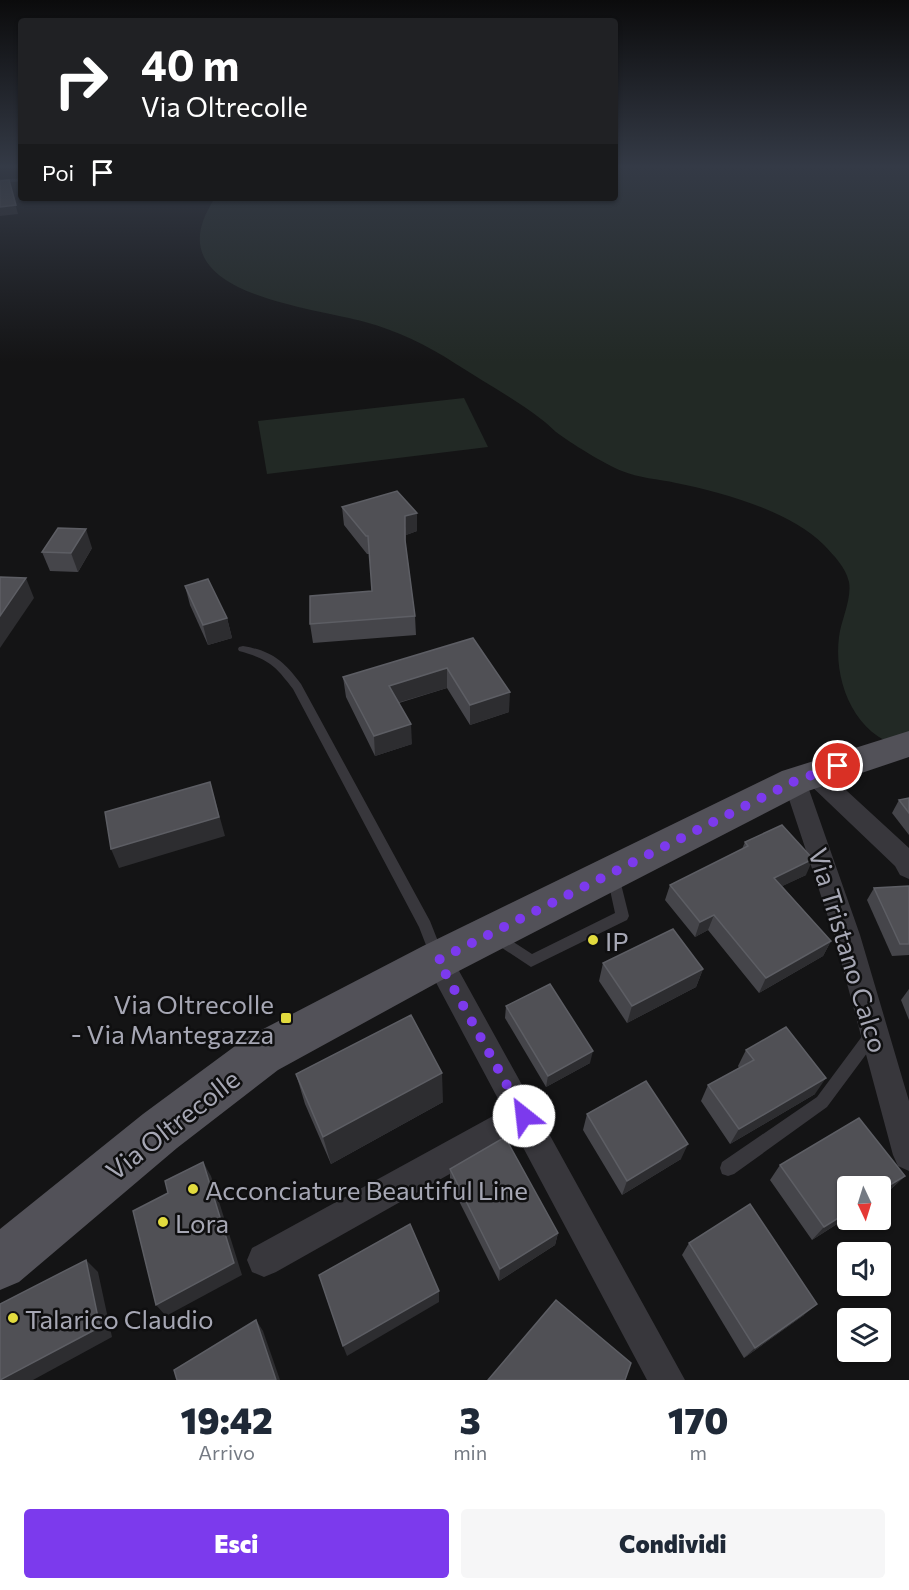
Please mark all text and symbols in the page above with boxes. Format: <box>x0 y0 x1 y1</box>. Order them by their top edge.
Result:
text: 40 m <box>141 38 239 90</box>
icon: right <box>42 42 120 120</box>
text: Via Oltrecolle <box>141 90 308 123</box>
icon: arrive <box>86 156 119 189</box>
text: Poi <box>42 159 74 186</box>
pin <box>812 740 863 791</box>
icon: arrive <box>821 749 854 782</box>
street label: Via Tristano Calco <box>803 844 895 1056</box>
place label: IP <box>605 925 629 956</box>
marker: IP <box>586 933 600 947</box>
place label: Via Oltrecolle - Via Mantegazza <box>71 988 274 1049</box>
marker: Via Oltrecolle - Via Mantegazza <box>279 1011 293 1025</box>
street label: Via Oltrecolle <box>99 1062 245 1186</box>
position arrow <box>492 1084 556 1148</box>
place label: Acconciature Beautiful Line <box>205 1174 528 1205</box>
north arrow <box>837 1176 891 1230</box>
map controls <box>837 1176 891 1362</box>
marker: Acconciature Beautiful Line <box>186 1182 200 1196</box>
place label: Lora <box>175 1207 229 1238</box>
marker: Lora <box>156 1215 170 1229</box>
button: sound <box>837 1242 891 1296</box>
place label: Talarico Claudio <box>25 1303 213 1334</box>
button: layers <box>837 1308 891 1362</box>
marker: Talarico Claudio <box>6 1311 20 1325</box>
text: 19:42 <box>180 1397 273 1441</box>
text: 3 <box>460 1397 481 1441</box>
text: 170 <box>668 1397 729 1441</box>
text: Arrivo <box>198 1440 255 1464</box>
text: min <box>453 1440 487 1464</box>
text: m <box>689 1440 707 1464</box>
button: Esci <box>24 1509 449 1578</box>
button: Condividi <box>461 1509 885 1578</box>

